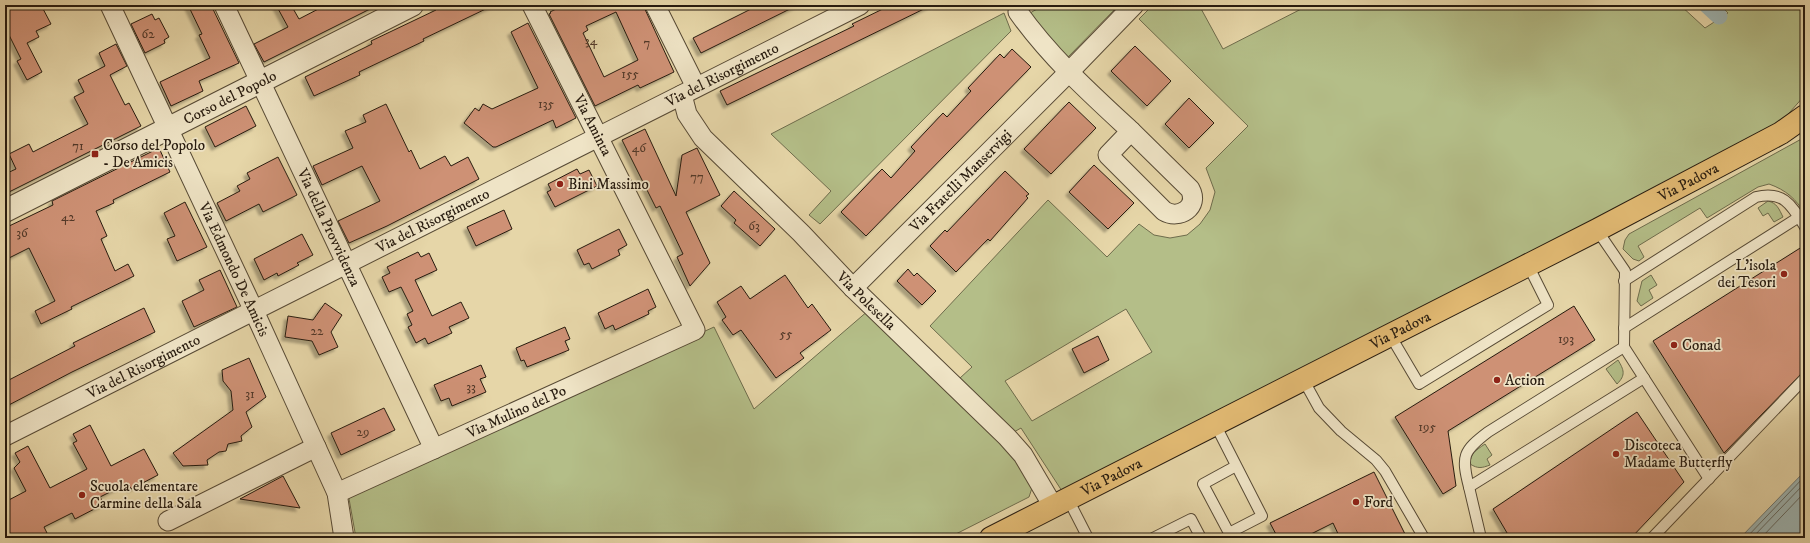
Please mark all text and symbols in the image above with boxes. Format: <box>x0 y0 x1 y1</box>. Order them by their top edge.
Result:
house number: 62 <box>141 26 155 42</box>
house number: 34 <box>585 33 598 49</box>
house number: 7 <box>644 35 651 51</box>
street label: Via del Risorgimento <box>662 38 782 112</box>
street label: Corso del Popolo <box>180 66 280 129</box>
house number: 155 <box>621 66 639 82</box>
street label: Via Aminta <box>569 90 616 160</box>
house number: 135 <box>538 96 555 112</box>
street label: Via Fratelli Manservigi <box>905 126 1016 237</box>
place label: Corso del Popolo - De Amicis <box>103 136 205 172</box>
house number: 71 <box>72 138 84 154</box>
house number: 46 <box>632 140 647 156</box>
marker: Corso del Popolo - De Amicis <box>90 149 100 159</box>
street label: Via Padova <box>1654 158 1723 207</box>
street label: Via della Provvidenza <box>292 165 365 290</box>
house number: 77 <box>690 169 704 185</box>
place label: Bini Massimo <box>568 175 649 194</box>
marker: Bini Massimo <box>555 179 565 189</box>
street label: Via del Risorgimento <box>372 184 493 258</box>
street label: Via Edmondo De Amicis <box>194 198 273 340</box>
house number: 42 <box>61 209 76 225</box>
house number: 63 <box>748 218 760 234</box>
house number: 36 <box>16 225 29 241</box>
place label: L'isola dei Tesori <box>1717 256 1777 292</box>
street label: Via Polesella <box>832 267 900 335</box>
marker: L'isola dei Tesori <box>1779 269 1789 279</box>
street label: Via Padova <box>1366 307 1435 354</box>
house number: 22 <box>311 323 324 339</box>
house number: 55 <box>780 326 793 342</box>
street label: Via del Risorgimento <box>83 330 204 404</box>
house number: 193 <box>1558 331 1574 347</box>
place label: Conad <box>1682 336 1721 355</box>
marker: Conad <box>1669 340 1679 350</box>
place label: Action <box>1505 371 1545 390</box>
marker: Action <box>1492 375 1502 385</box>
house number: 33 <box>466 379 476 395</box>
street label: Via Mulino del Po <box>463 381 569 443</box>
house number: 31 <box>245 386 255 402</box>
house number: 195 <box>1418 419 1436 435</box>
house number: 29 <box>357 424 369 440</box>
place label: Discoteca Madame Butterfly <box>1624 436 1733 472</box>
marker: Discoteca Madame Butterfly <box>1611 449 1621 459</box>
street label: Via Padova <box>1077 454 1146 501</box>
place label: Scuola elementare Carmine della Sala <box>90 477 202 513</box>
marker: Scuola elementare Carmine della Sala <box>77 490 87 500</box>
place label: Ford <box>1364 493 1393 512</box>
marker: Ford <box>1351 497 1361 507</box>

